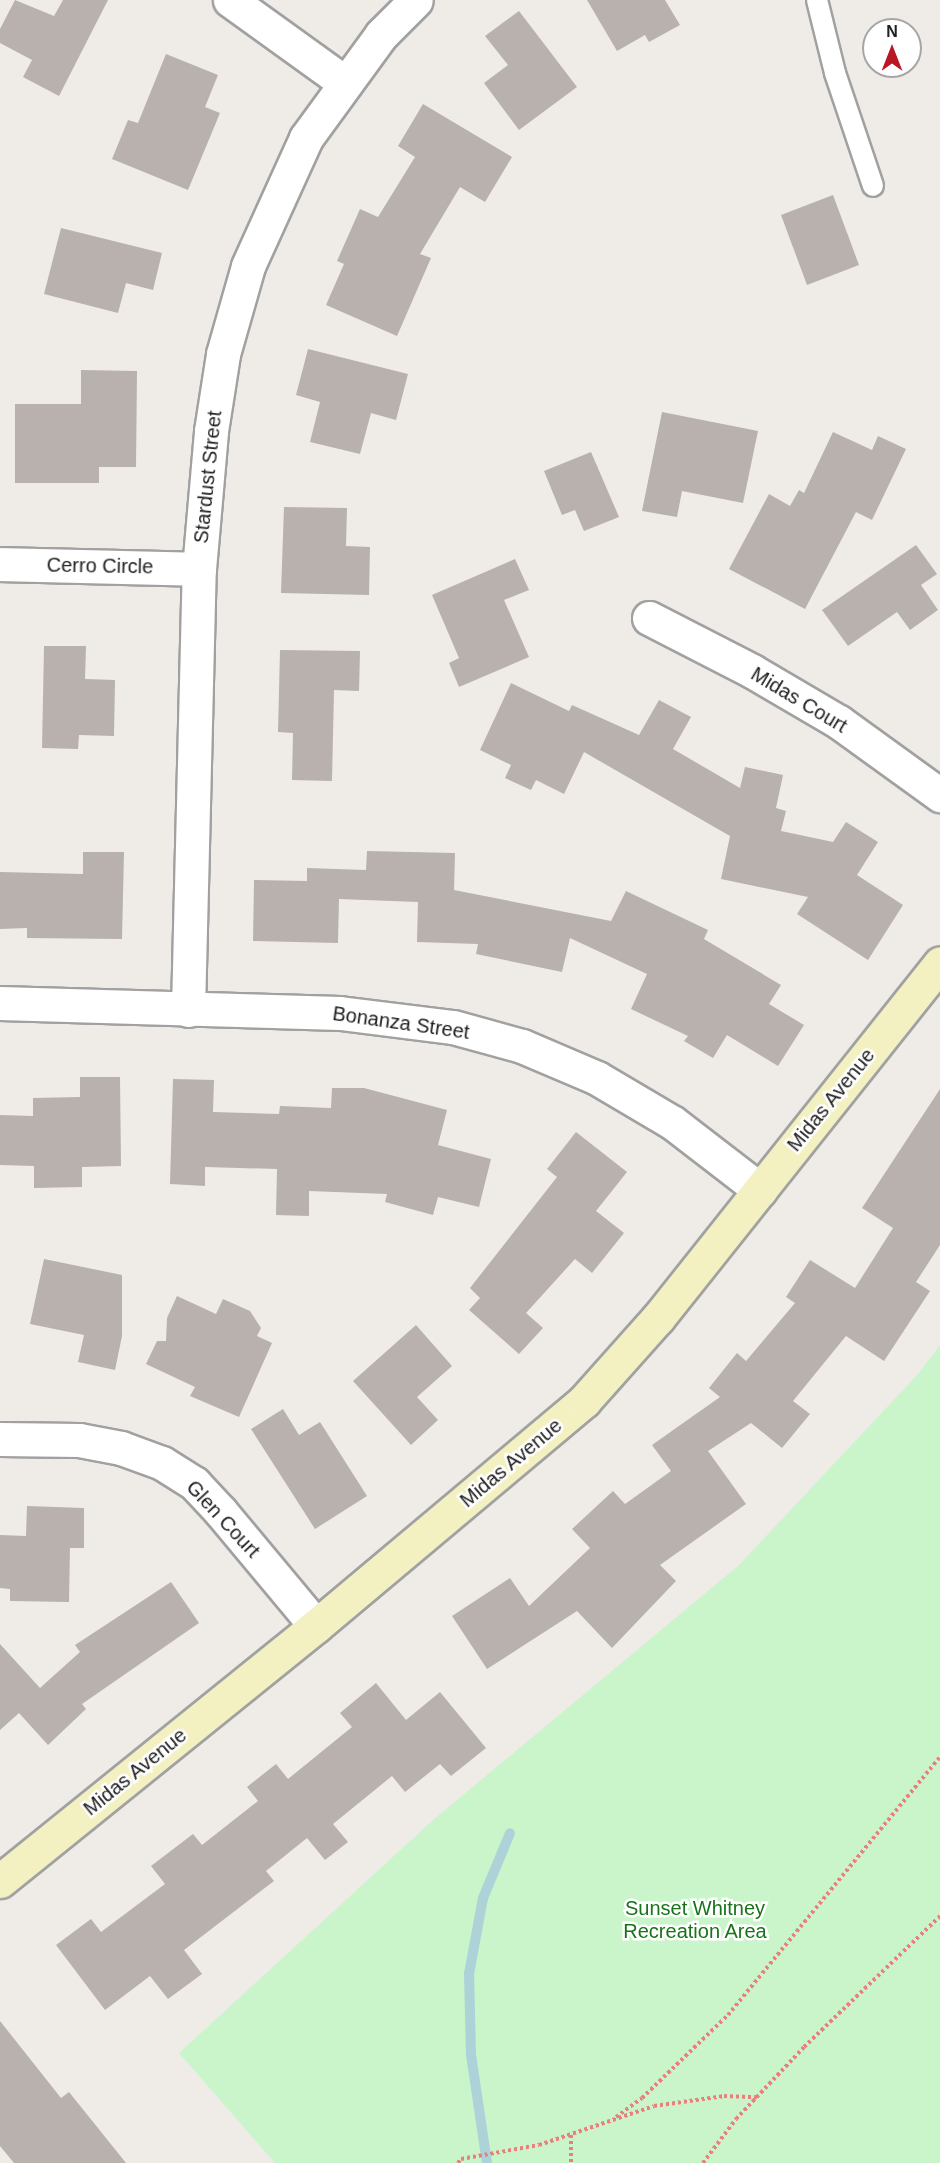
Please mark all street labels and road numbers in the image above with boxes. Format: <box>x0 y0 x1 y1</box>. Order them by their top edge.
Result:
street label: Stardust Street <box>189 409 227 545</box>
street label: Cerro Circle <box>46 553 154 579</box>
street label: Midas Court <box>747 662 851 738</box>
street label: Bonanza Street <box>331 1002 471 1044</box>
street label: Midas Avenue <box>782 1043 880 1157</box>
street label: Midas Avenue <box>455 1413 567 1513</box>
street label: Glen Court <box>181 1475 265 1563</box>
street label: Midas Avenue <box>78 1723 192 1821</box>

